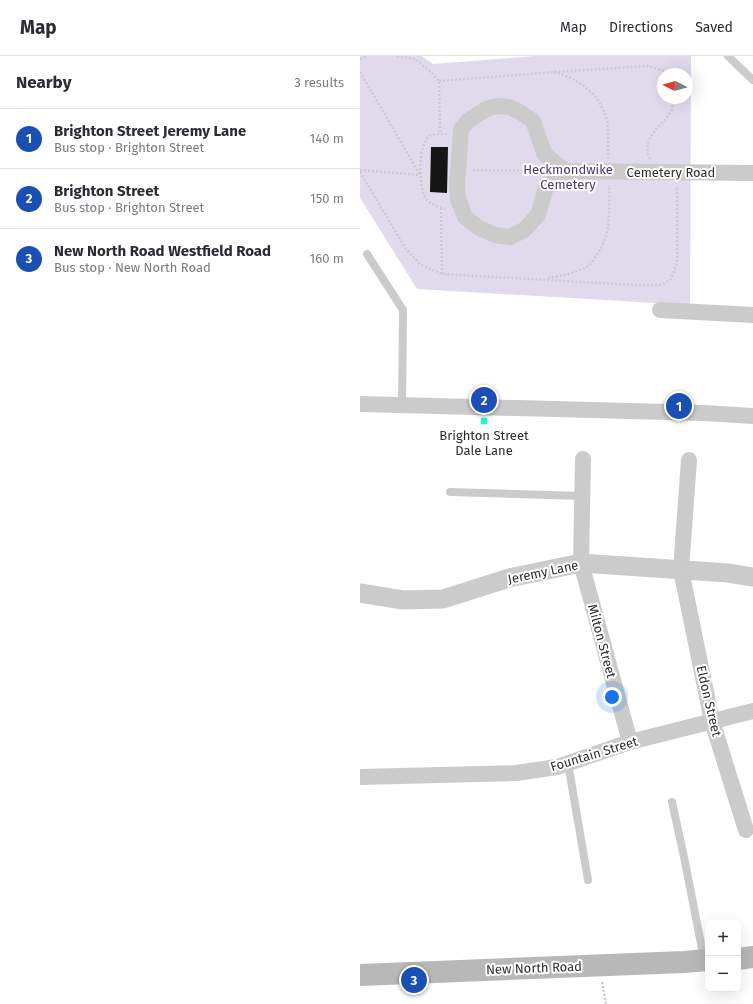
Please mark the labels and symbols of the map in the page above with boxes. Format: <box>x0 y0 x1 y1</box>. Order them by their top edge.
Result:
north arrow <box>657 68 693 104</box>
park label: Heckmondwike Cemetery <box>523 162 613 192</box>
street label: Cemetery Road <box>627 165 715 180</box>
pin: 2 <box>471 385 497 415</box>
pin: 1 <box>666 391 692 421</box>
marker: Brighton Street Dale Lane <box>479 416 489 426</box>
place label: Brighton Street Dale Lane <box>439 428 529 458</box>
street label: Jeremy Lane <box>506 557 580 587</box>
street label: Milton Street <box>585 602 619 680</box>
street label: Eldon Street <box>694 664 725 738</box>
your location <box>602 687 622 707</box>
street label: Fountain Street <box>549 734 640 774</box>
street label: New North Road <box>486 959 582 977</box>
pin: 3 <box>401 965 427 995</box>

